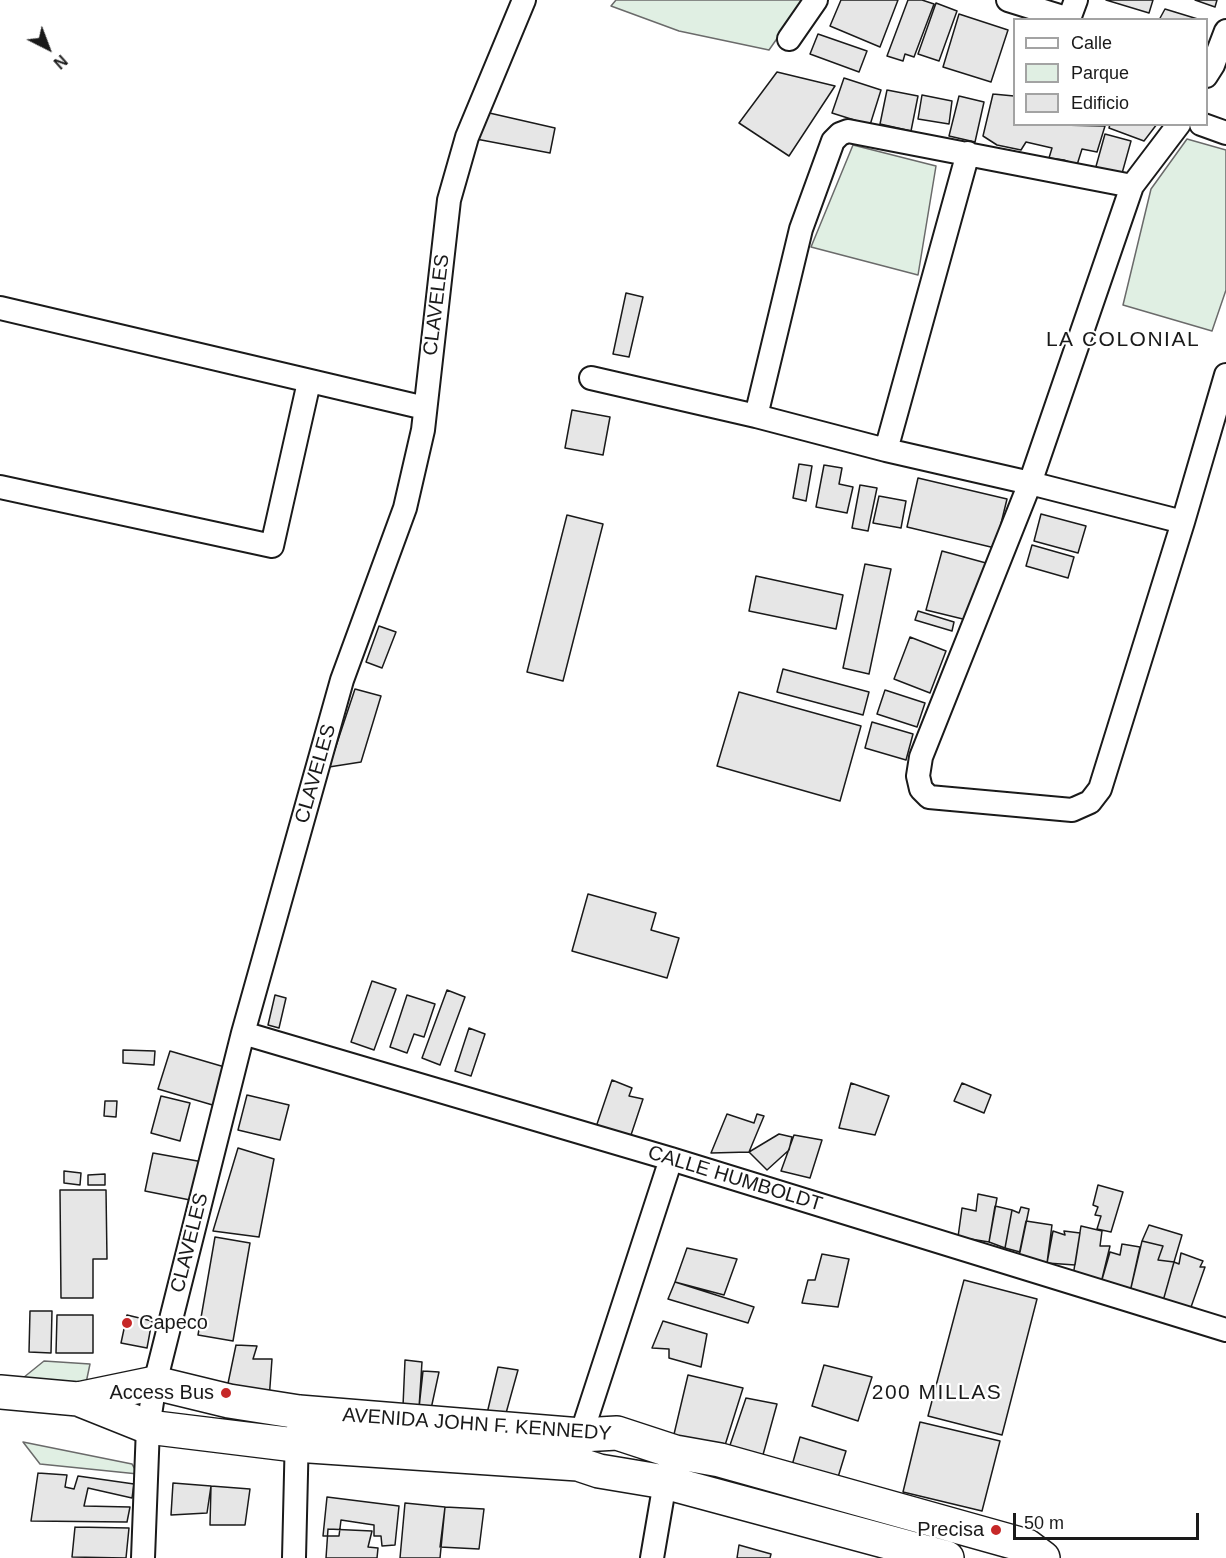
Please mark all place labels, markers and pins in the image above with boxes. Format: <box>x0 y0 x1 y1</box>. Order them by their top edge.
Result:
place label: Capeco <box>139 1311 208 1335</box>
marker: Capeco <box>120 1316 134 1330</box>
place label: Access Bus <box>110 1381 214 1405</box>
marker: Access Bus <box>219 1386 233 1400</box>
place label: Precisa <box>917 1518 984 1542</box>
marker: Precisa <box>989 1523 1003 1537</box>

